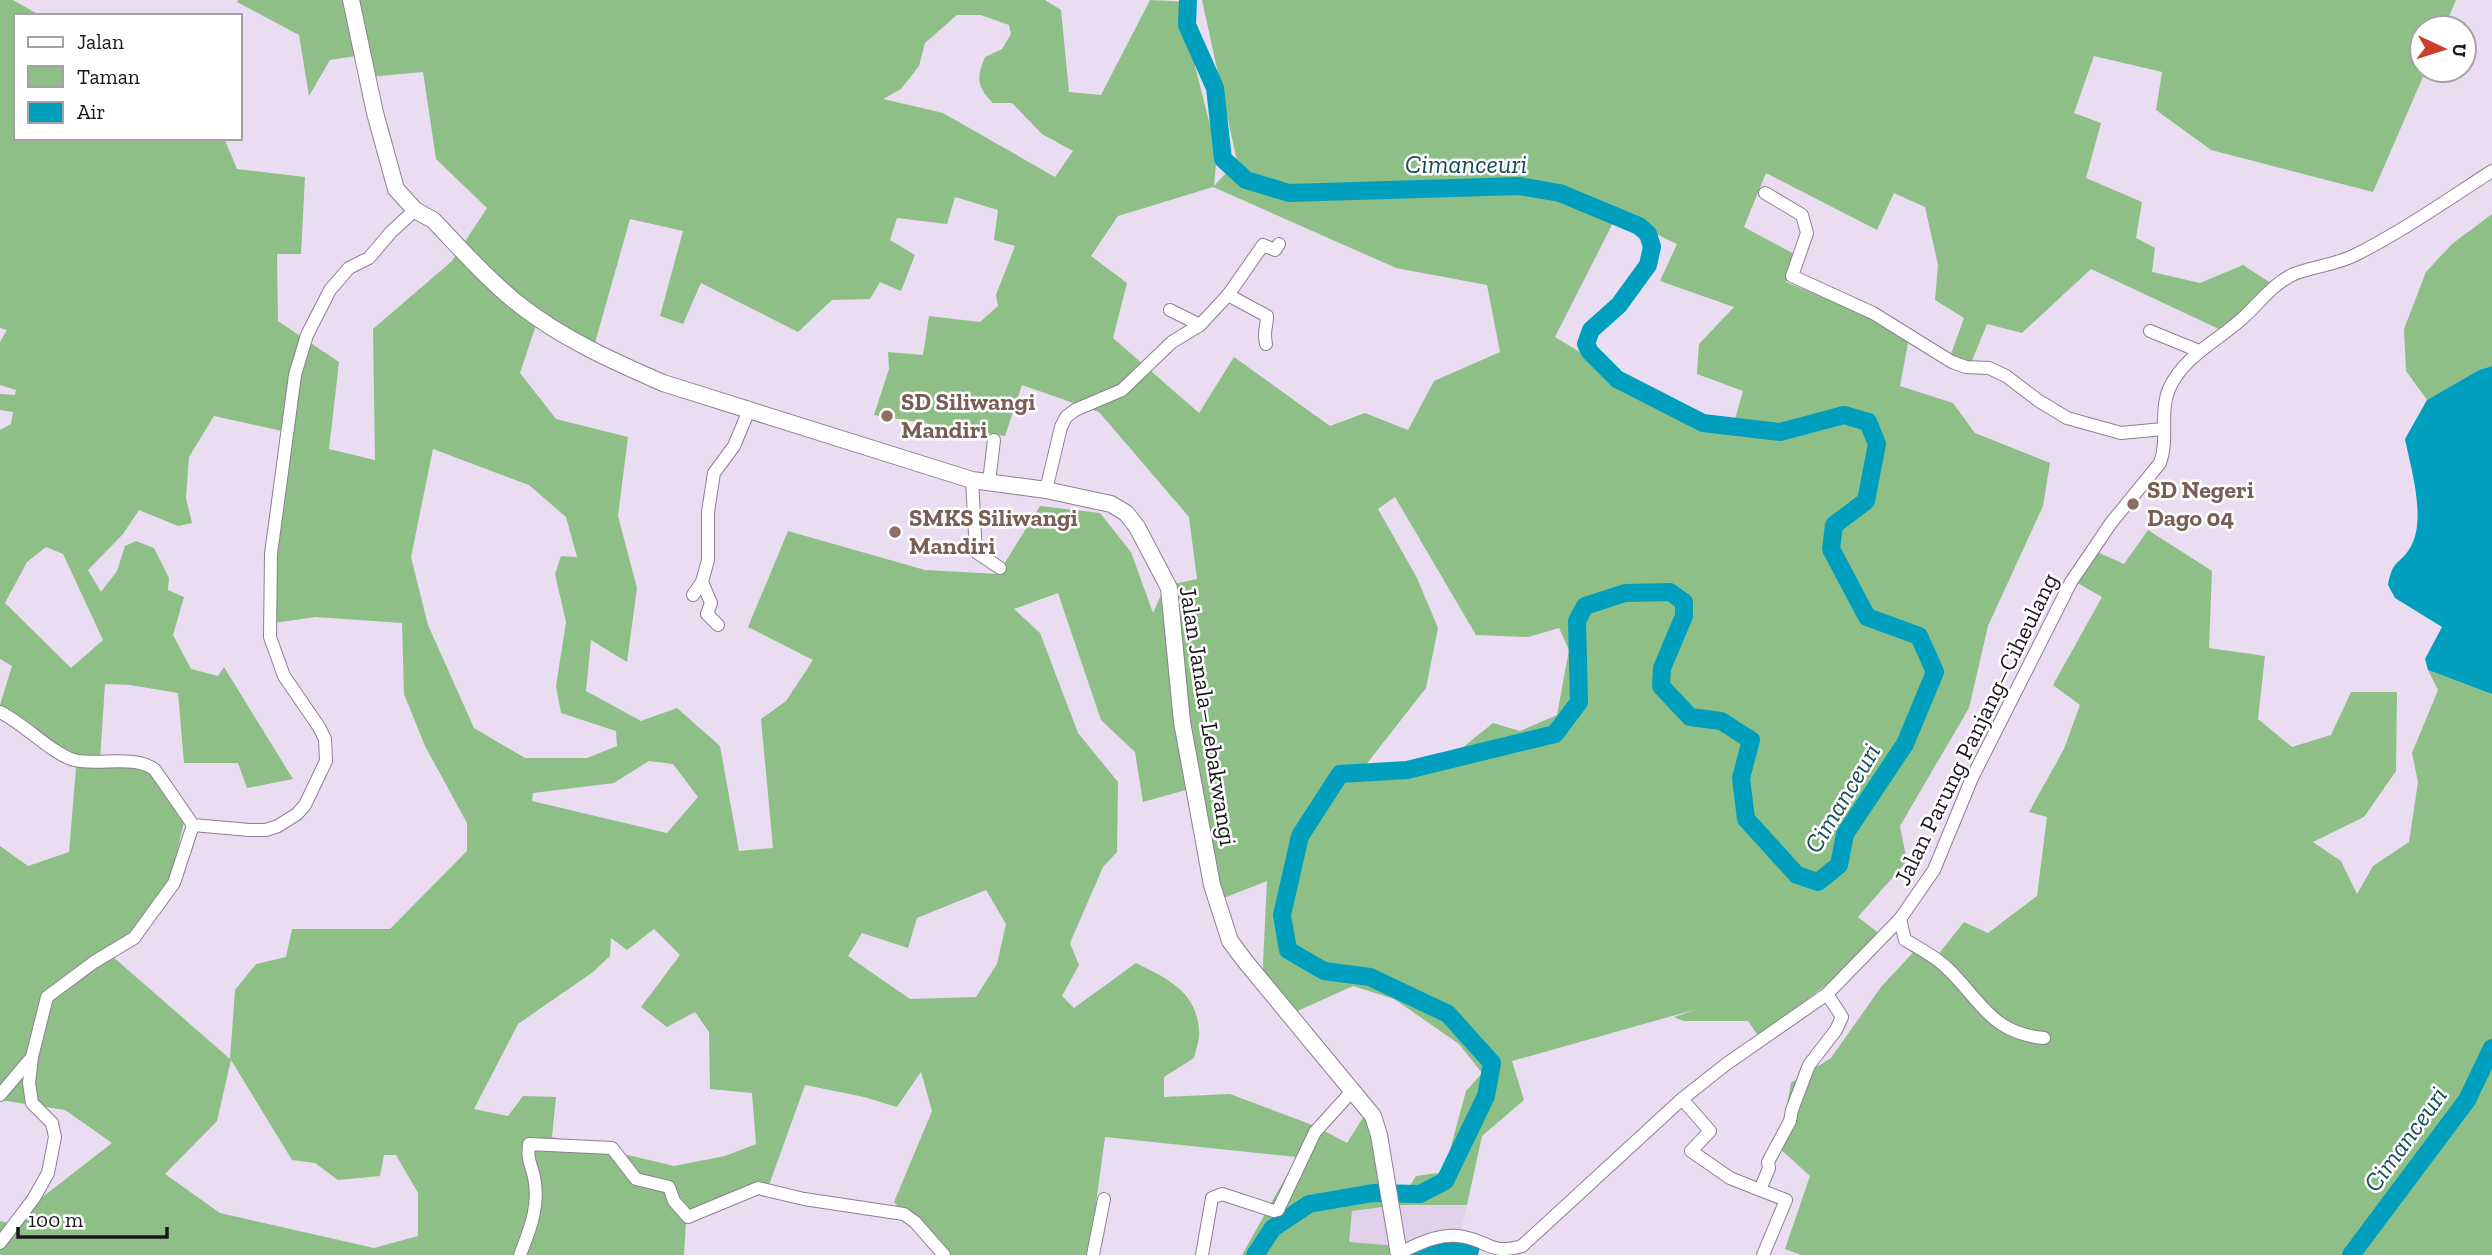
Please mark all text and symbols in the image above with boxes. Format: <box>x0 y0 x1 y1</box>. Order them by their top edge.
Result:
legend <box>14 14 242 140</box>
north arrow <box>2408 14 2478 84</box>
text: Jalan <box>77 29 124 54</box>
text: U <box>2447 43 2471 58</box>
text: Taman <box>77 64 140 89</box>
text: Air <box>77 99 105 124</box>
water label: Cimanceuri <box>1405 148 1527 180</box>
place label: SD Siliwangi Mandiri <box>901 387 1035 444</box>
marker: SD Siliwangi Mandiri <box>879 408 895 424</box>
place label: SD Negeri Dago 04 <box>2147 475 2254 532</box>
marker: SD Negeri Dago 04 <box>2125 496 2141 512</box>
place label: SMKS Siliwangi Mandiri <box>909 503 1078 560</box>
marker: SMKS Siliwangi Mandiri <box>887 524 903 540</box>
street label: Jalan Parung Panjang–Ciheulang <box>1887 568 2064 890</box>
street label: Jalan Janala–Lebakwangi <box>1174 584 1243 848</box>
water label: Cimanceuri <box>1797 737 1887 859</box>
water label: Cimanceuri <box>2356 1080 2454 1198</box>
scale bar <box>18 1196 166 1240</box>
text: 100 m <box>28 1207 83 1232</box>

